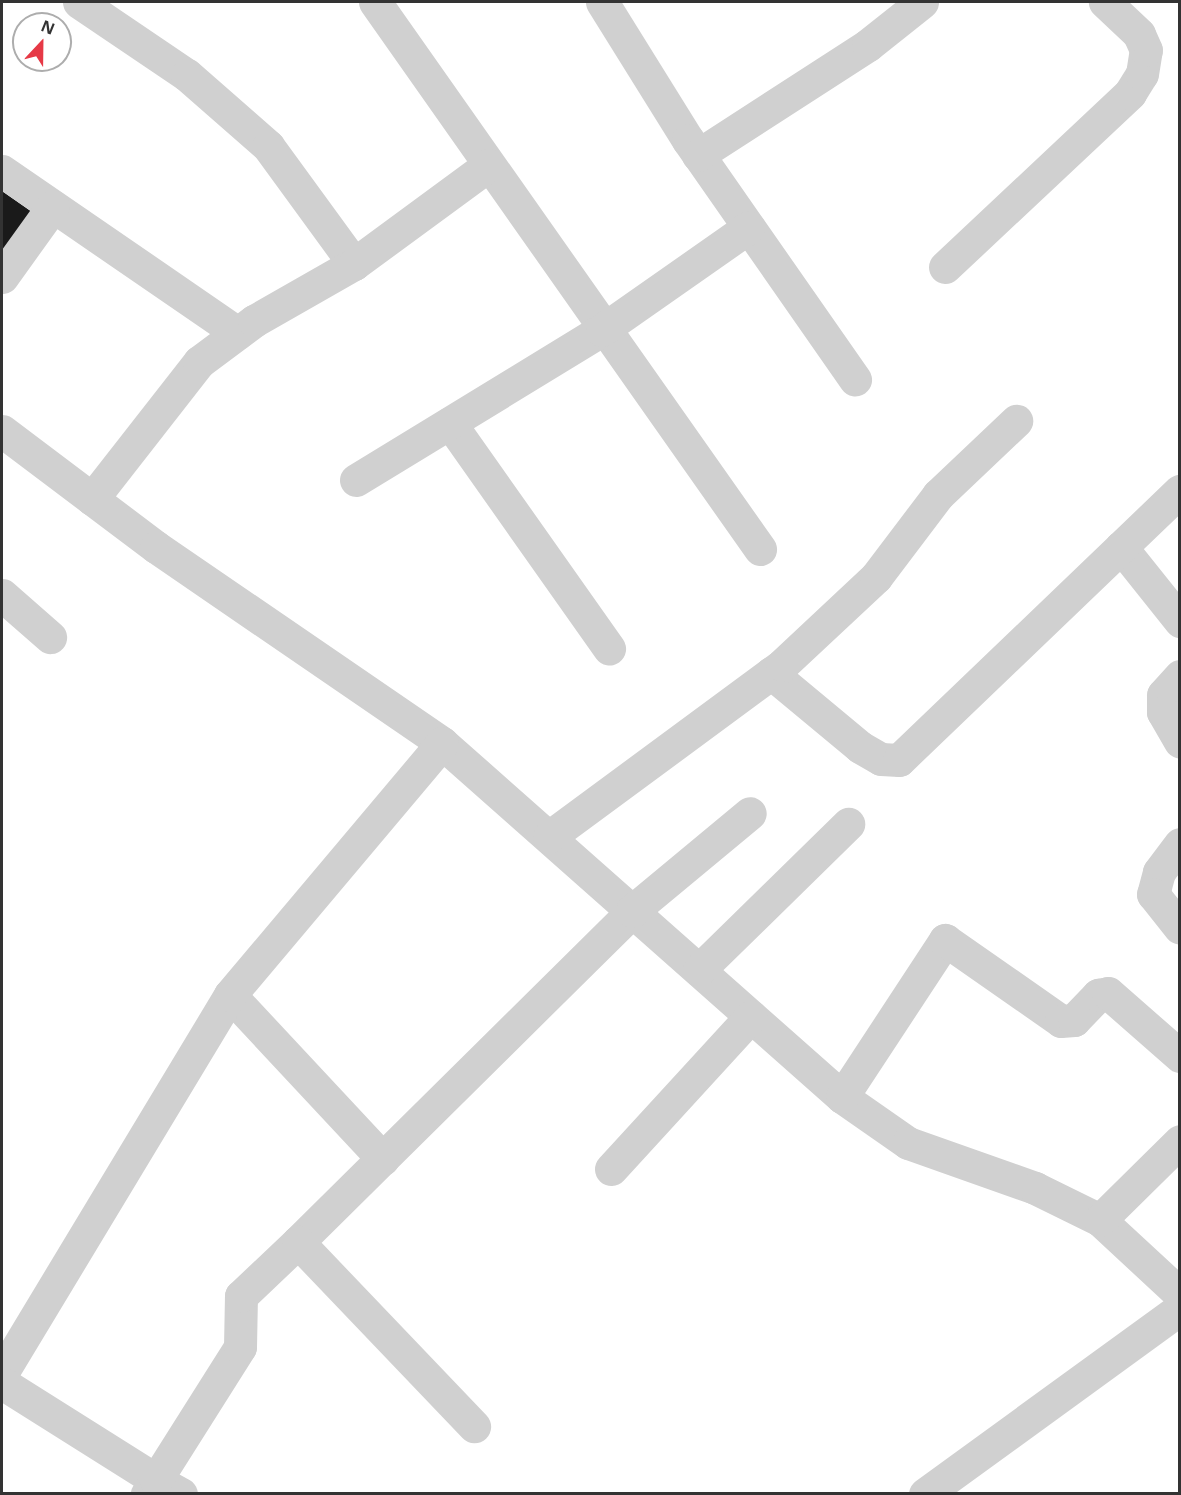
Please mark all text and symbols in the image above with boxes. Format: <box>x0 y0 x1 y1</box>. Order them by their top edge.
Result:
north arrow <box>12 12 72 72</box>
text: N <box>38 15 58 40</box>

